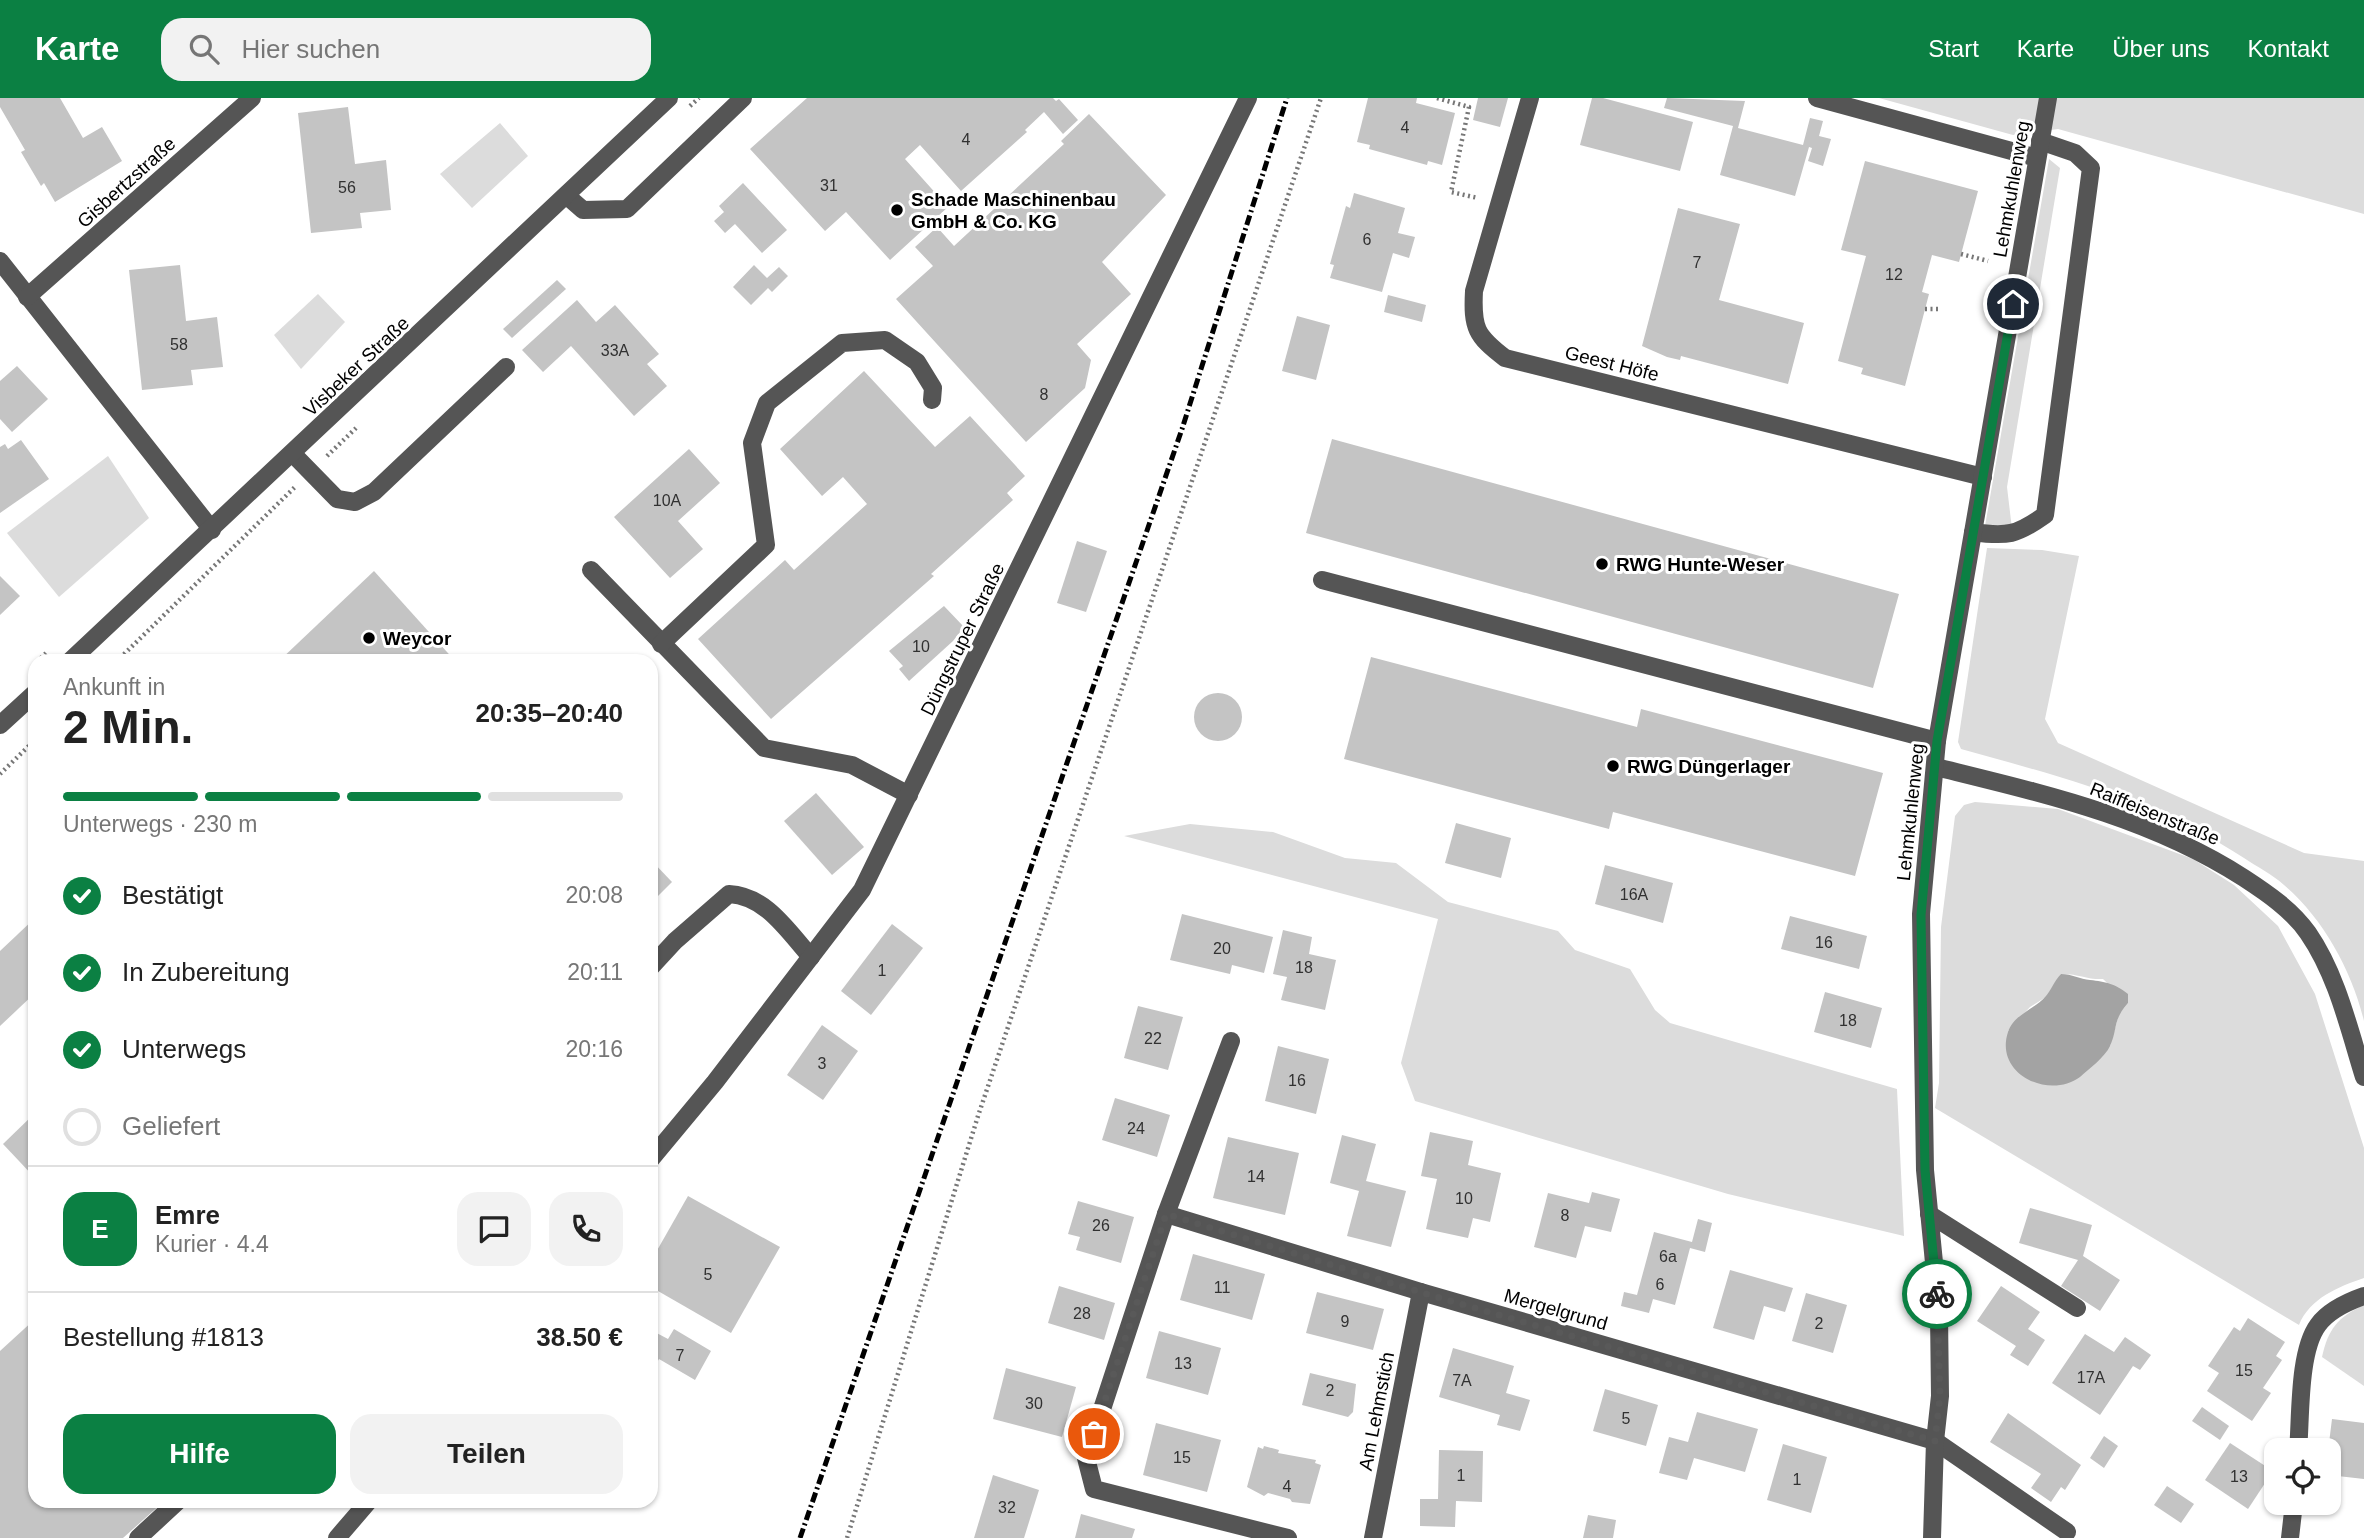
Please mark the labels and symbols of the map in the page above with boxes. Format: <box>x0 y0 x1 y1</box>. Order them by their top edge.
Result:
house number: 4 <box>1401 119 1410 136</box>
street label: Lehmkuhlenweg <box>1989 119 2034 259</box>
house number: 4 <box>962 131 971 148</box>
street label: Gisbertzstraße <box>73 133 180 232</box>
house number: 31 <box>820 177 838 194</box>
house number: 56 <box>338 179 356 196</box>
place label: Schade Maschinenbau GmbH & Co. KG <box>911 189 1116 232</box>
marker: Schade Maschinenbau GmbH & Co. KG <box>889 202 905 218</box>
house number: 6 <box>1363 231 1372 248</box>
house number: 7 <box>1693 254 1702 271</box>
house number: 12 <box>1885 266 1903 283</box>
pin <box>1983 274 2043 334</box>
street label: Visbeker Straße <box>299 312 413 420</box>
house number: 58 <box>170 336 188 353</box>
house number: 33A <box>601 342 630 359</box>
street label: Geest Höfe <box>1563 342 1661 385</box>
house number: 8 <box>1040 386 1049 403</box>
house number: 10A <box>653 492 682 509</box>
place label: RWG Hunte-Weser <box>1616 554 1785 575</box>
marker: RWG Hunte-Weser <box>1594 556 1610 572</box>
street label: Düngstruper Straße <box>916 560 1008 719</box>
place label: Weycor <box>383 628 452 649</box>
marker: Weycor <box>361 630 377 646</box>
house number: 10 <box>912 638 930 655</box>
street label: Lehmkuhlenweg <box>1893 742 1928 882</box>
place label: RWG Düngerlager <box>1627 756 1791 777</box>
marker: RWG Düngerlager <box>1605 758 1621 774</box>
street label: Raiffeisenstraße <box>2087 778 2223 849</box>
house number: 16A <box>1620 886 1649 903</box>
house number: 16 <box>1815 934 1833 951</box>
house number: 20 <box>1213 940 1231 957</box>
house number: 18 <box>1295 959 1313 976</box>
house number: 1 <box>878 962 887 979</box>
house number: 18 <box>1839 1012 1857 1029</box>
house number: 22 <box>1144 1030 1162 1047</box>
house number: 3 <box>818 1055 827 1072</box>
house number: 16 <box>1288 1072 1306 1089</box>
house number: 24 <box>1127 1120 1145 1137</box>
house number: 14 <box>1247 1168 1265 1185</box>
house number: 10 <box>1455 1190 1473 1207</box>
house number: 8 <box>1561 1207 1570 1224</box>
house number: 26 <box>1092 1217 1110 1234</box>
house number: 6a <box>1659 1248 1677 1265</box>
courier <box>1902 1259 1972 1329</box>
house number: 5 <box>704 1266 713 1283</box>
house number: 6 <box>1656 1276 1665 1293</box>
house number: 11 <box>1214 1279 1230 1296</box>
street label: Mergelgrund <box>1502 1285 1610 1334</box>
house number: 28 <box>1073 1305 1091 1322</box>
house number: 9 <box>1341 1313 1350 1330</box>
house number: 2 <box>1815 1315 1824 1332</box>
house number: 7 <box>676 1347 685 1364</box>
street label: Am Lehmstich <box>1355 1350 1398 1472</box>
house number: 13 <box>1174 1355 1192 1372</box>
house number: 15 <box>2235 1362 2253 1379</box>
house number: 17A <box>2077 1369 2106 1386</box>
house number: 7A <box>1452 1372 1472 1389</box>
house number: 2 <box>1326 1382 1335 1399</box>
house number: 30 <box>1025 1395 1043 1412</box>
pin <box>1064 1404 1124 1464</box>
house number: 5 <box>1622 1410 1631 1427</box>
house number: 15 <box>1173 1449 1191 1466</box>
house number: 1 <box>1457 1467 1466 1484</box>
house number: 13 <box>2230 1468 2248 1485</box>
house number: 1 <box>1793 1471 1802 1488</box>
house number: 4 <box>1283 1478 1292 1495</box>
house number: 32 <box>998 1499 1016 1516</box>

